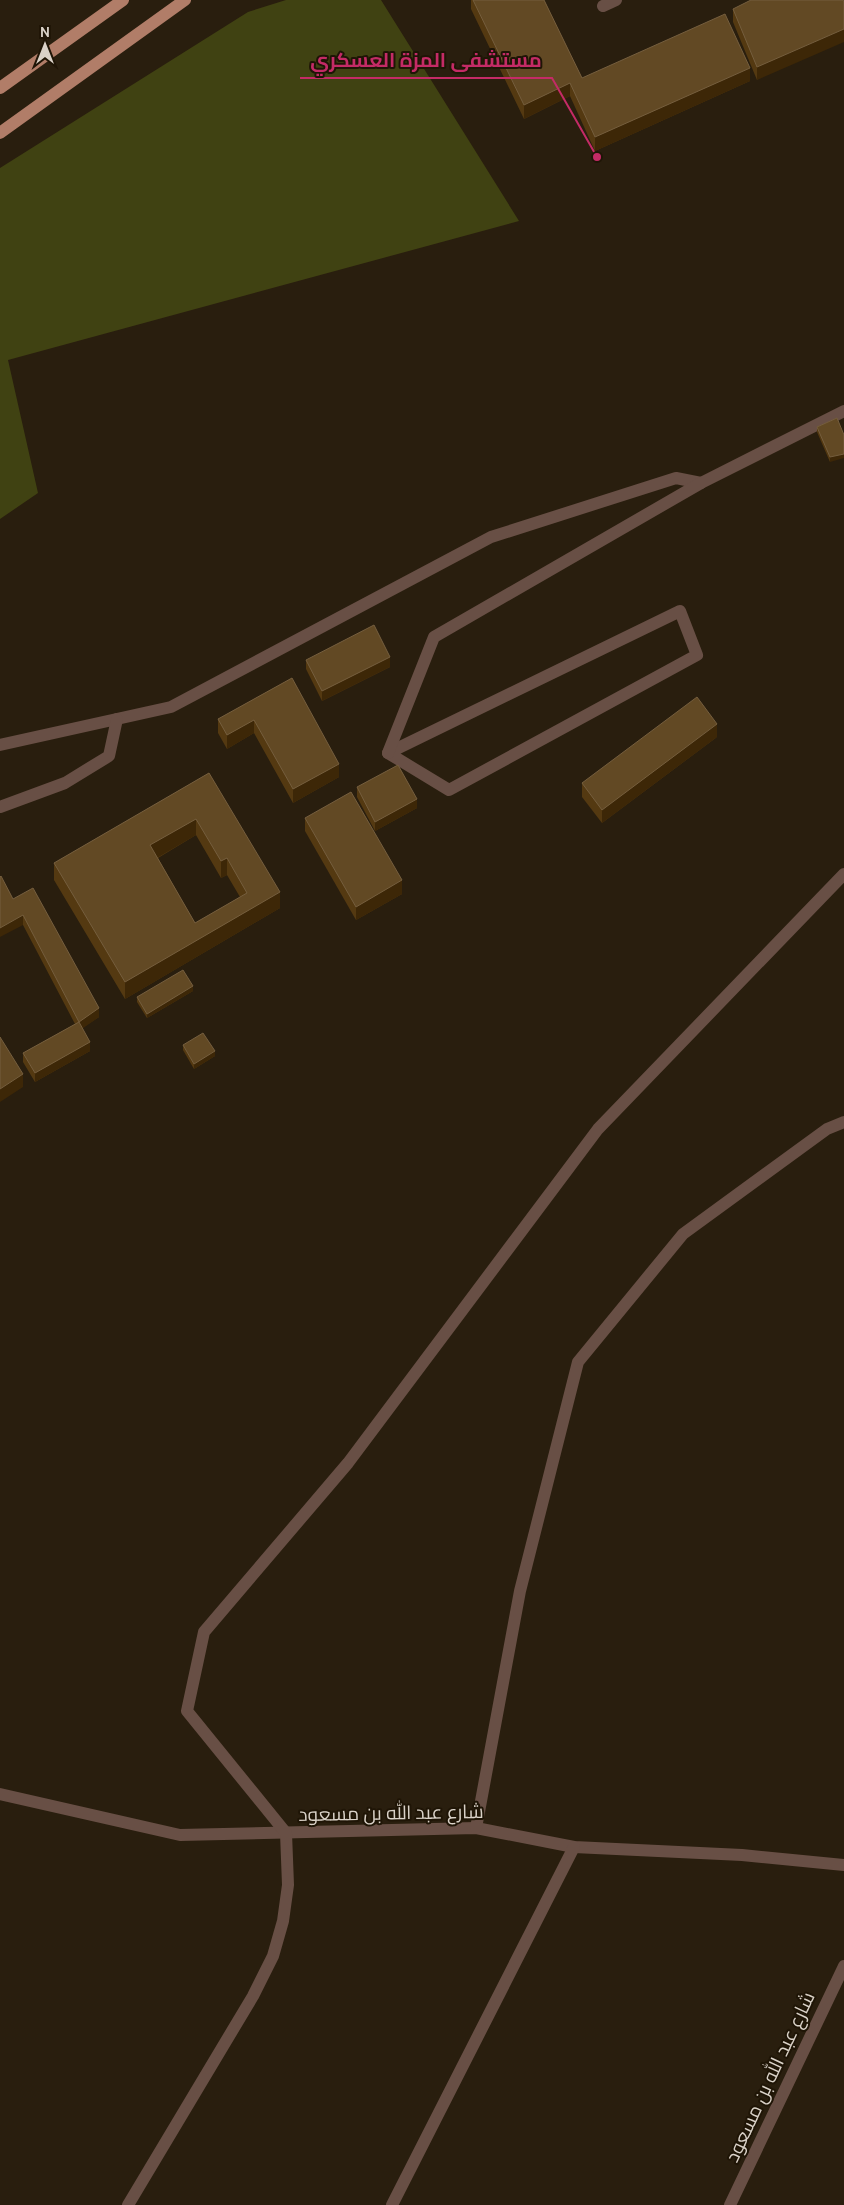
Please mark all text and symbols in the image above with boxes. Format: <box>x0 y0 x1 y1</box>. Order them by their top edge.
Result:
north arrow <box>20 20 70 70</box>
text: N <box>40 23 50 41</box>
callout: مستشفى المزة العسكري <box>300 43 552 78</box>
text: مستشفى المزة العسكري <box>310 48 542 76</box>
street label: شارع عبد الله بن مسعود <box>298 1799 484 1828</box>
street label: شارع عبد الله بن مسعود <box>720 1988 821 2167</box>

